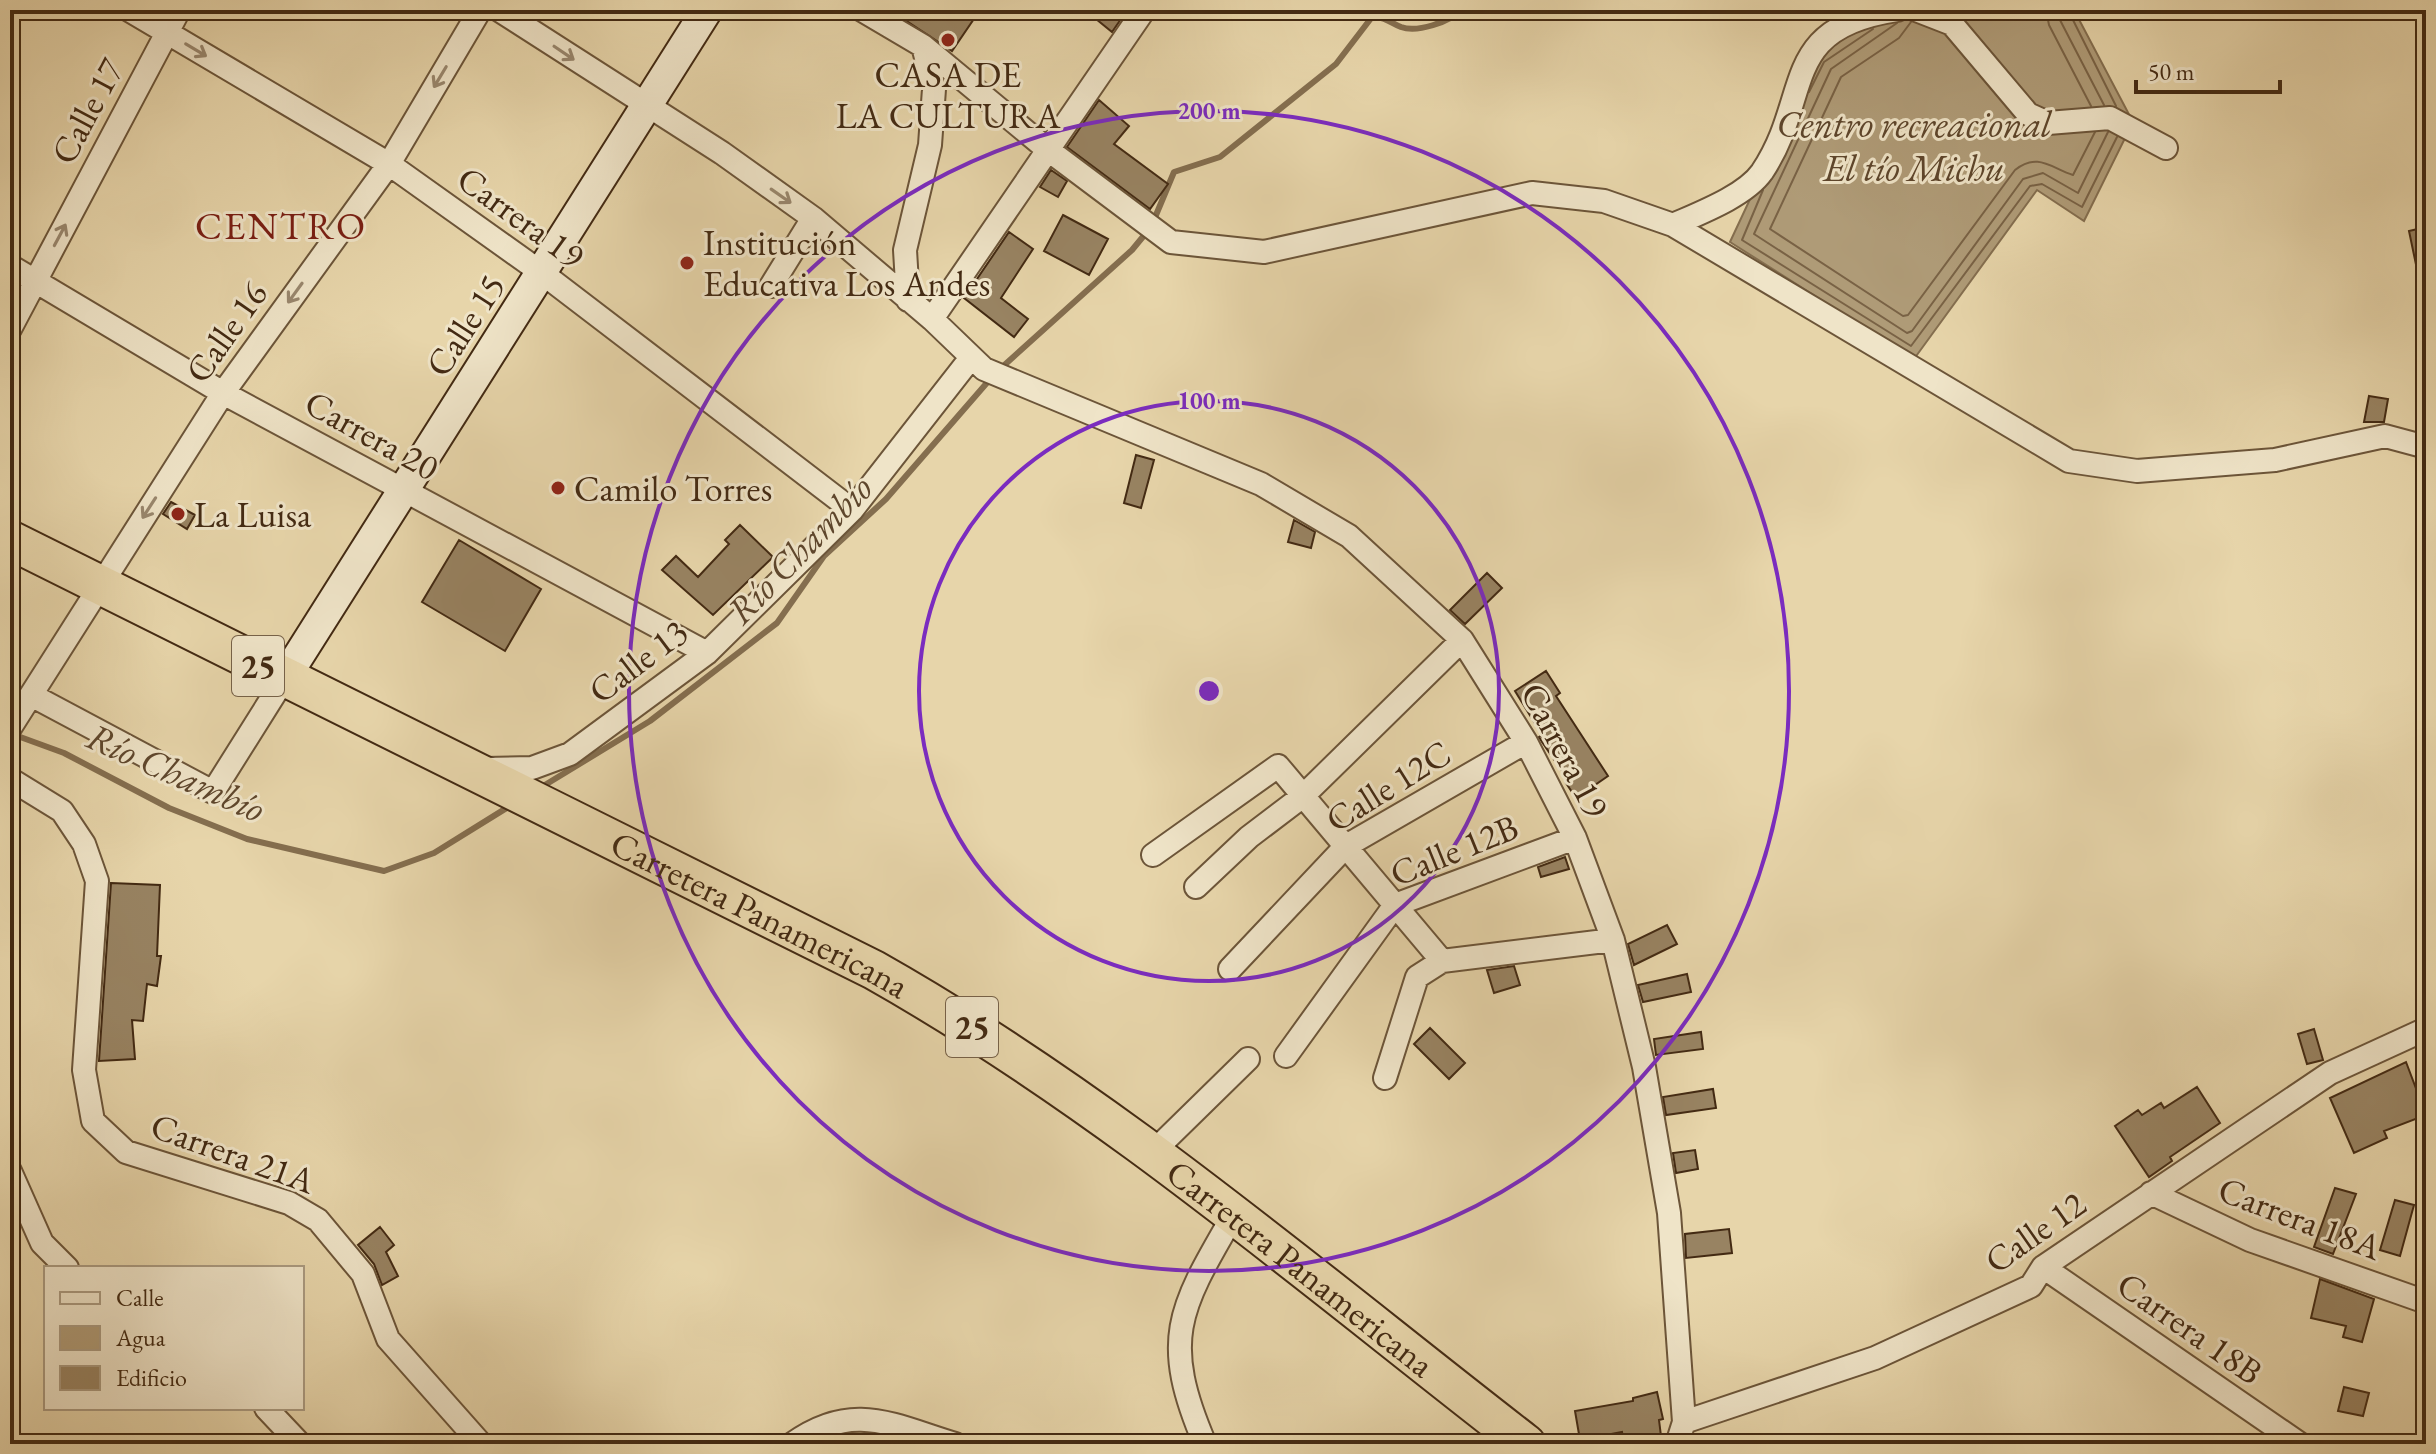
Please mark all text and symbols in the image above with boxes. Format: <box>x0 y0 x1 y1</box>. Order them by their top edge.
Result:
marker: CASA DE LA CULTURA <box>939 31 957 49</box>
one-way arrow <box>184 42 207 58</box>
scale bar <box>2136 44 2280 94</box>
one-way arrow <box>552 45 575 61</box>
street label: Calle 17 <box>40 49 135 172</box>
place label: CASA DE LA CULTURA <box>836 51 1061 139</box>
text: 50 m <box>2148 56 2195 87</box>
one-way arrow <box>432 65 448 88</box>
text: 200 m <box>1177 95 1241 126</box>
water label: Centro recreacional El tío Michu <box>1776 99 2053 192</box>
street label: Carrera 19 <box>448 155 594 279</box>
one-way arrow <box>770 188 792 204</box>
district label: CENTRO <box>195 201 367 250</box>
place label: Institución Educativa Los Andes <box>703 219 990 307</box>
one-way arrow <box>52 224 68 247</box>
marker: Institución Educativa Los Andes <box>678 254 696 272</box>
street label: Calle 15 <box>415 265 515 385</box>
street label: Calle 16 <box>174 272 278 392</box>
one-way arrow <box>287 282 304 303</box>
street label: Carrera 20 <box>297 379 447 491</box>
text: 100 m <box>1177 385 1241 416</box>
water label: Río Chambío <box>715 464 883 634</box>
place label: Camilo Torres <box>574 465 772 512</box>
marker: Camilo Torres <box>549 479 567 497</box>
place label: La Luisa <box>194 491 312 538</box>
one-way arrow <box>141 496 157 519</box>
marker: La Luisa <box>169 505 187 523</box>
street label: Calle 13 <box>579 608 697 714</box>
road number: 25 <box>232 636 284 696</box>
street label: Carrera 19 <box>1510 674 1620 826</box>
centre of rings <box>1195 677 1223 705</box>
water label: Río Chambío <box>79 711 273 833</box>
street label: Calle 12C <box>1317 729 1459 843</box>
street label: Calle 12B <box>1383 803 1525 897</box>
street label: Carretera Panamericana <box>603 819 918 1009</box>
road number: 25 <box>946 997 998 1057</box>
street label: Carrera 21A <box>145 1102 322 1205</box>
street label: Carretera Panamericana <box>1157 1148 1445 1387</box>
street label: Carrera 18A <box>2212 1165 2389 1271</box>
street label: Calle 12 <box>1975 1180 2095 1284</box>
street label: Carrera 18B <box>2108 1261 2272 1395</box>
legend <box>44 1266 304 1410</box>
text: Calle <box>116 1282 164 1313</box>
text: Agua <box>115 1322 166 1353</box>
text: Edificio <box>116 1362 187 1393</box>

